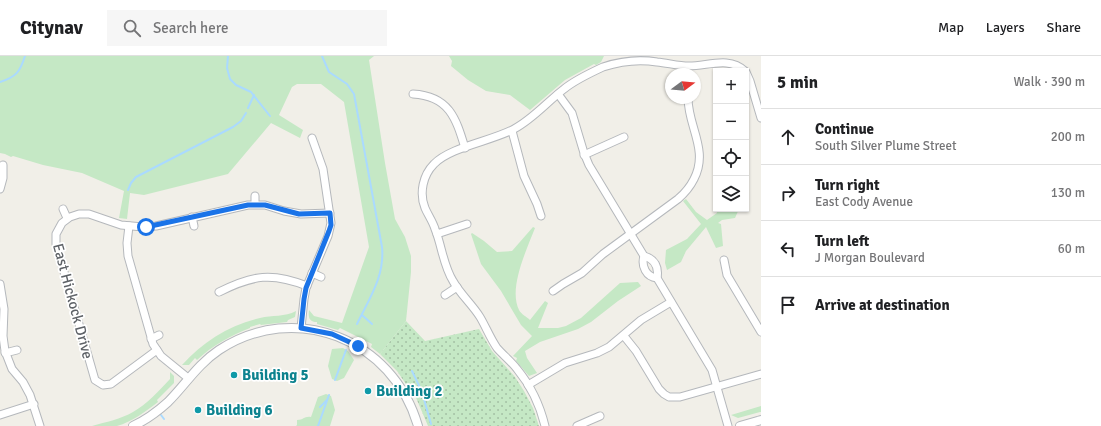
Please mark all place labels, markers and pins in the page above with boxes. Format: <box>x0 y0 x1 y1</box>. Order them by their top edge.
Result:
place label: Building 5 <box>242 366 309 384</box>
marker: Building 5 <box>229 370 239 380</box>
place label: Building 2 <box>376 382 443 400</box>
marker: Building 2 <box>363 386 373 396</box>
place label: Building 6 <box>206 401 273 419</box>
marker: Building 6 <box>193 405 203 415</box>

